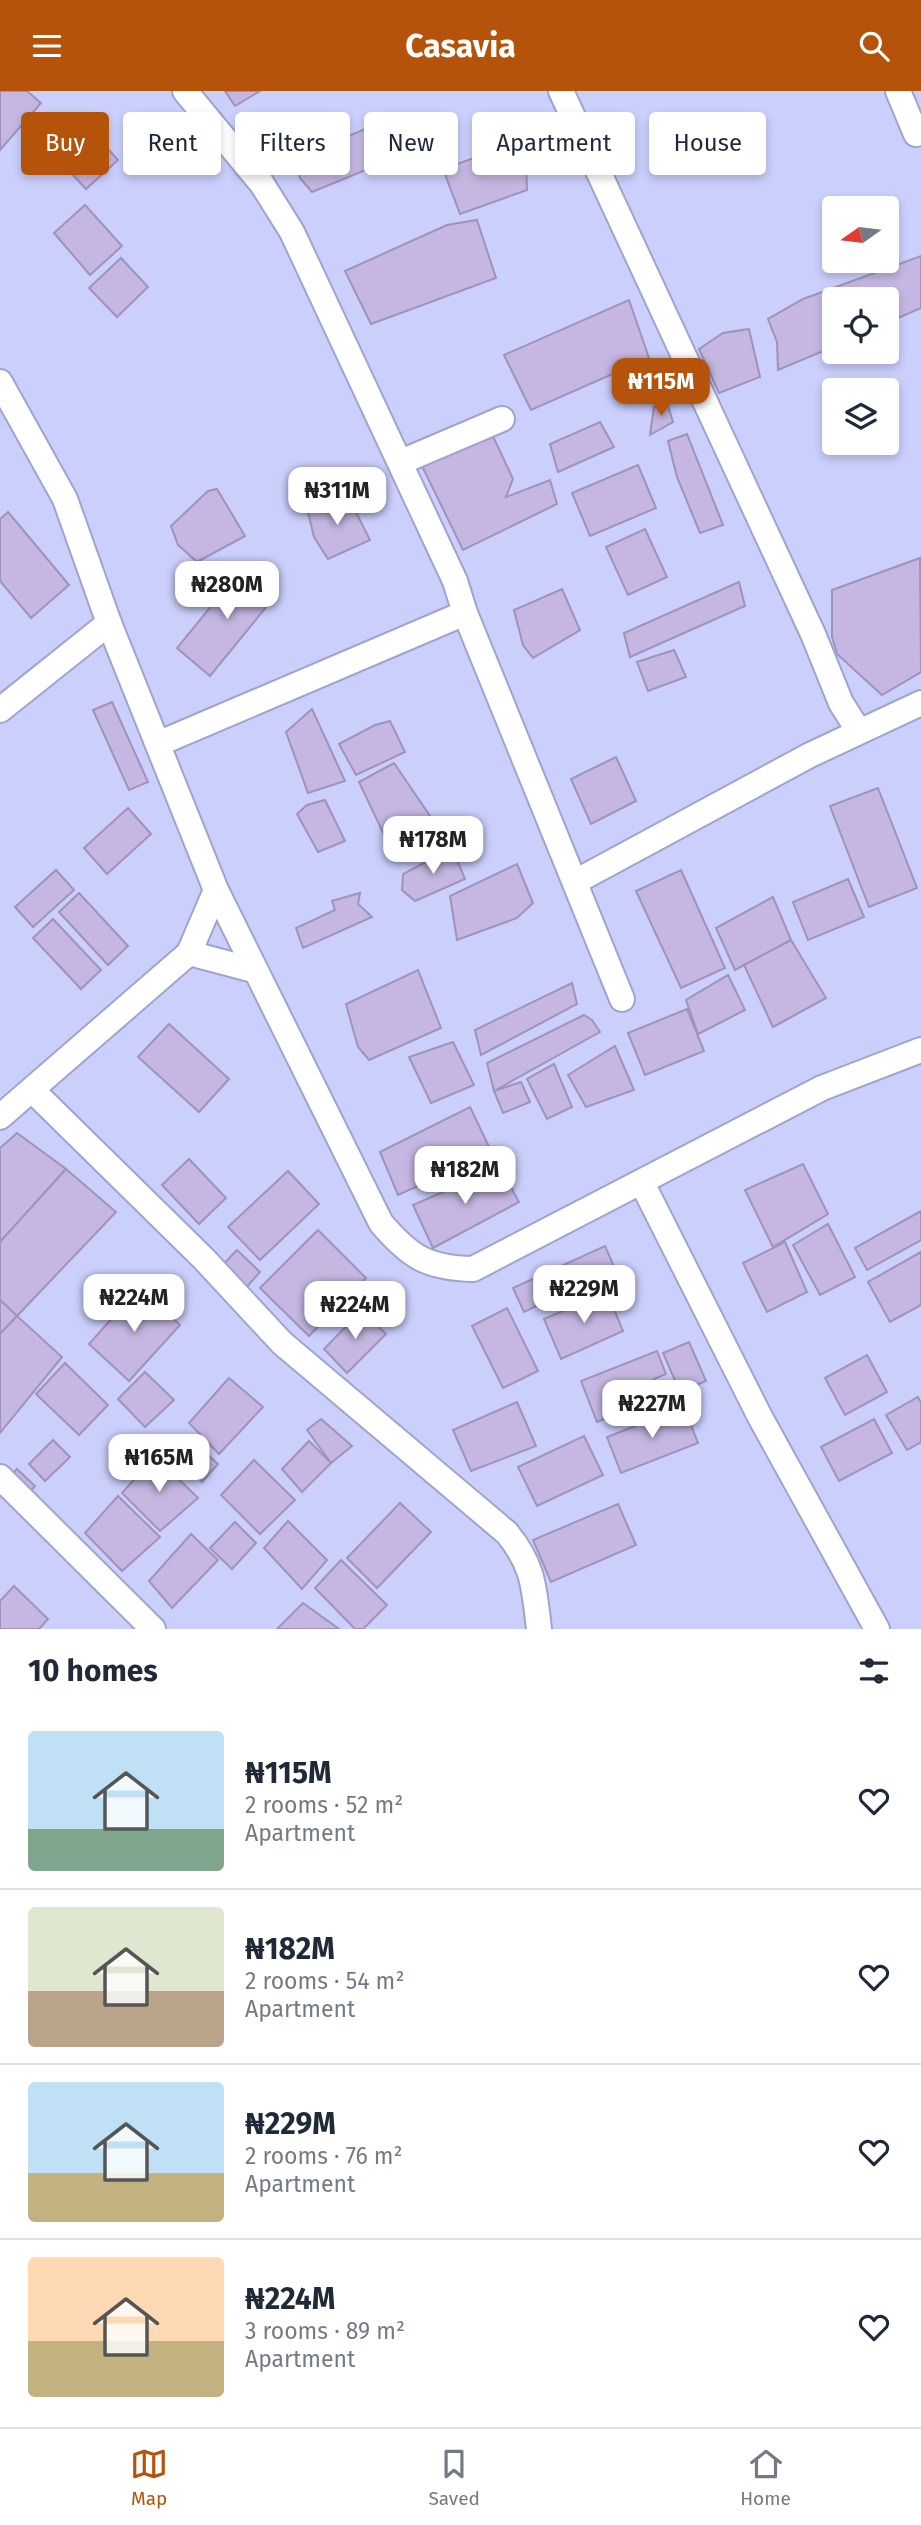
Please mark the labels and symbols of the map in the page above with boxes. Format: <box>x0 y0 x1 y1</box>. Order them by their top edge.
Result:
north arrow <box>822 196 900 273</box>
pin: ₦115M <box>612 359 710 418</box>
pin: ₦311M <box>288 467 386 527</box>
pin: ₦280M <box>178 561 276 621</box>
pin: ₦178M <box>384 817 482 876</box>
pin: ₦182M <box>416 1147 514 1206</box>
pin: ₦229M <box>535 1265 633 1325</box>
pin: ₦224M <box>85 1275 183 1334</box>
pin: ₦224M <box>306 1281 404 1341</box>
pin: ₦227M <box>603 1381 701 1440</box>
pin: ₦165M <box>110 1435 208 1494</box>

